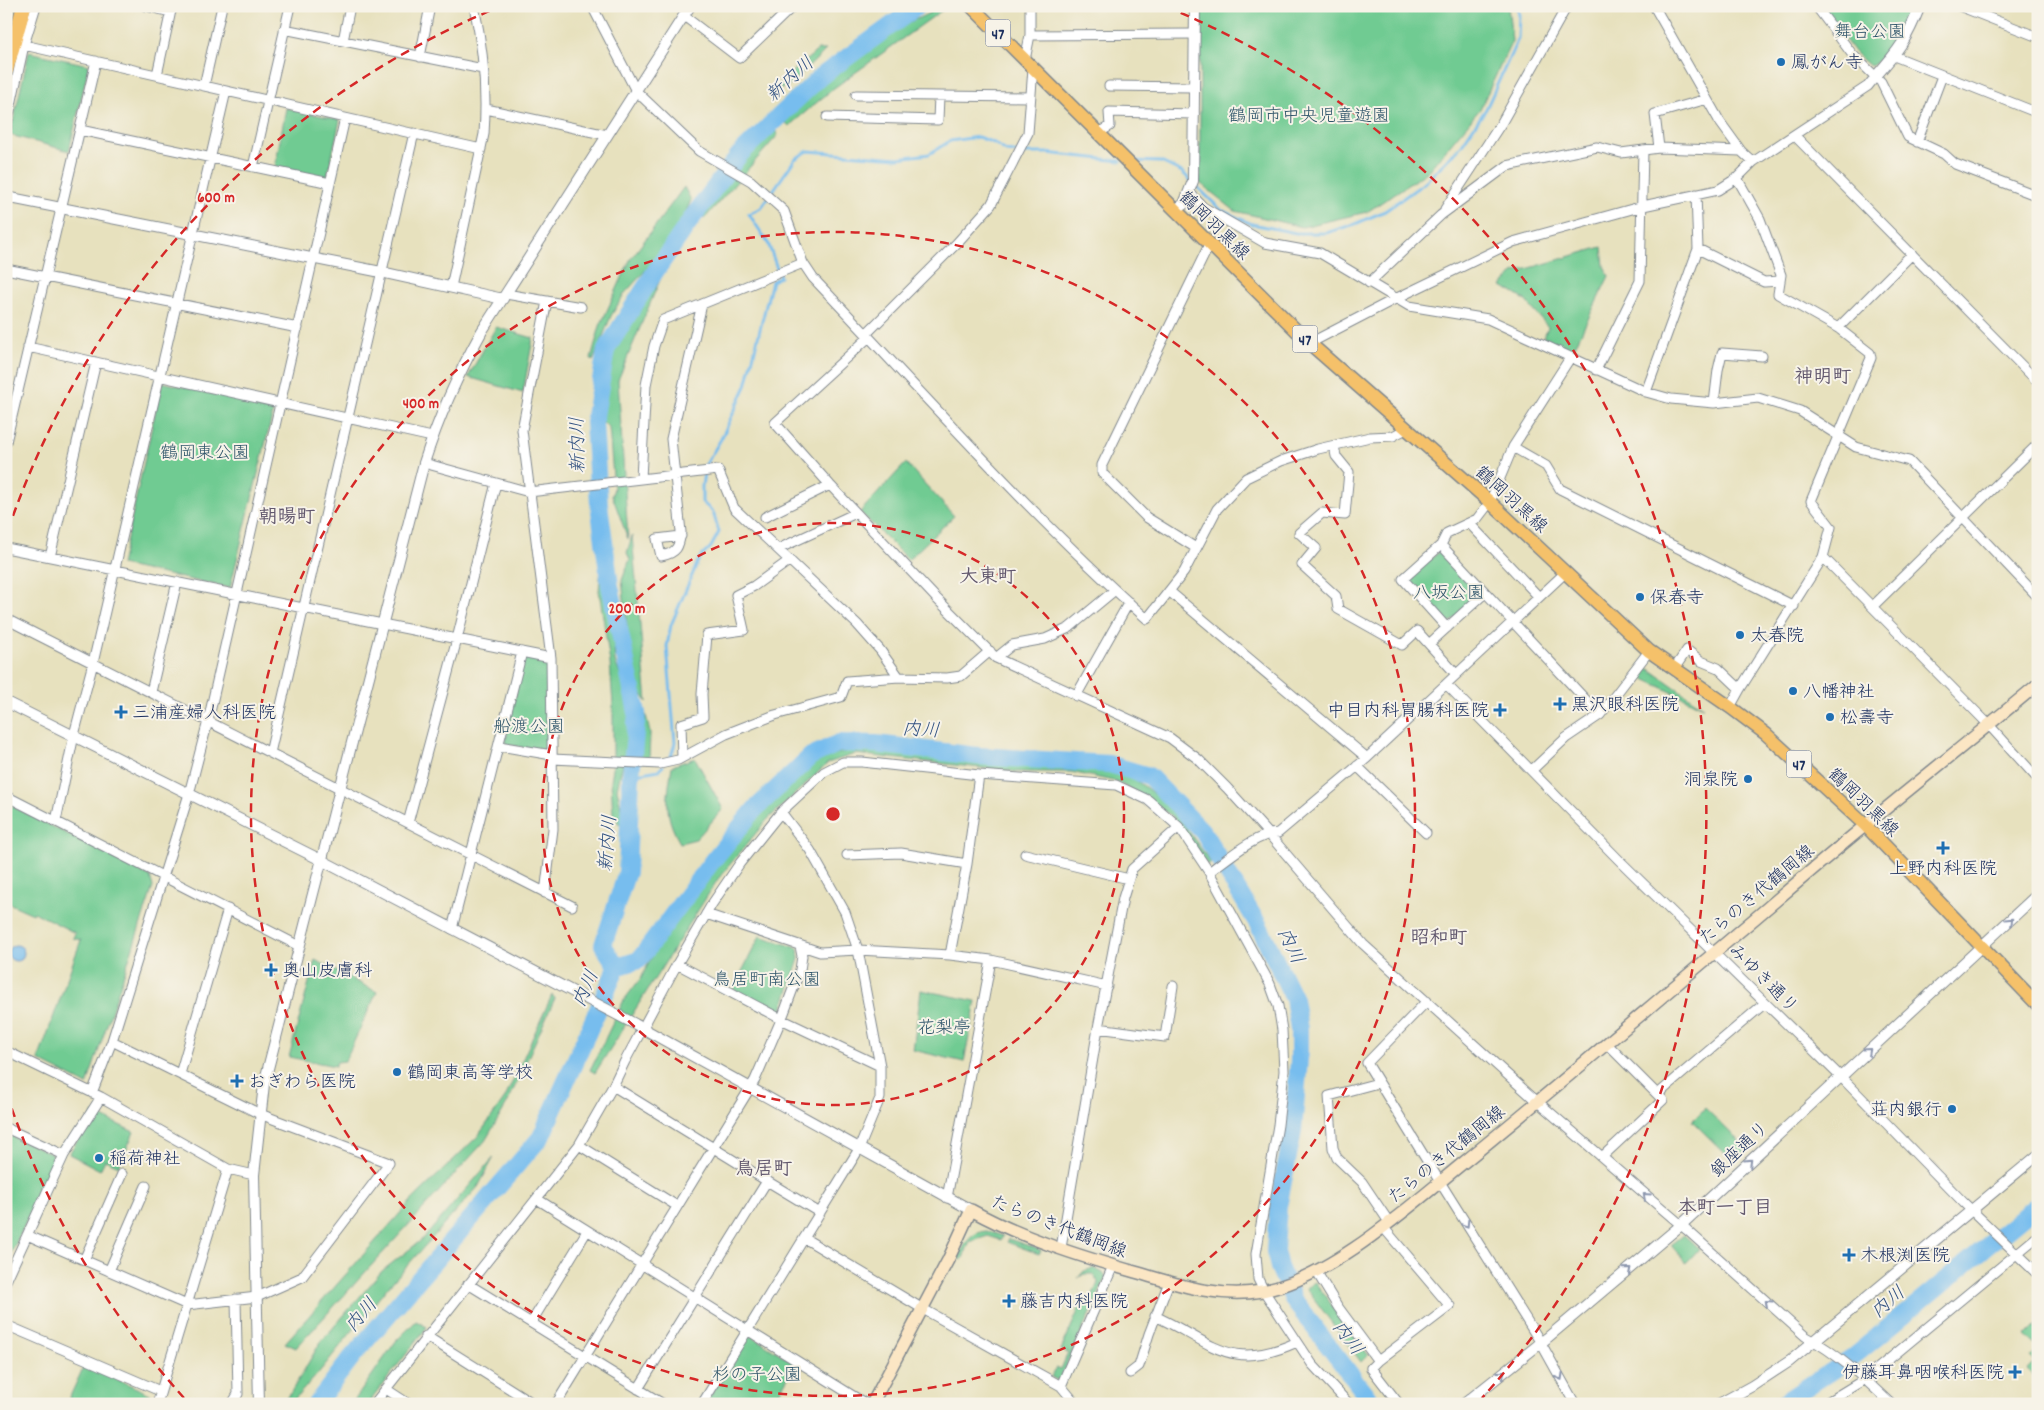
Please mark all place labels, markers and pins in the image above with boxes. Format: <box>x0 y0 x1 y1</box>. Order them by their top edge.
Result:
place label: 鳳がん寺 <box>1791 52 1863 77</box>
marker: 鳳がん寺 <box>1775 56 1787 68</box>
place label: 保春寺 <box>1650 587 1704 612</box>
marker: 保春寺 <box>1634 591 1646 603</box>
place label: 太春院 <box>1750 625 1804 650</box>
marker: 太春院 <box>1734 629 1746 641</box>
place label: 八幡神社 <box>1803 681 1875 706</box>
marker: 八幡神社 <box>1787 685 1799 697</box>
place label: 黒沢眼科医院 <box>1571 694 1679 719</box>
marker: 黒沢眼科医院 <box>1553 697 1567 711</box>
place label: 中目内科胃腸科医院 <box>1327 700 1489 725</box>
place label: 三浦産婦人科医院 <box>132 702 276 727</box>
marker: 中目内科胃腸科医院 <box>1493 703 1507 717</box>
marker: 三浦産婦人科医院 <box>114 705 128 719</box>
place label: 松壽寺 <box>1840 707 1894 732</box>
marker: 松壽寺 <box>1824 711 1836 723</box>
place label: 洞泉院 <box>1684 769 1738 794</box>
marker: 洞泉院 <box>1742 773 1754 785</box>
centre of rings <box>824 805 842 823</box>
marker: 上野内科医院 <box>1936 841 1950 855</box>
place label: 上野内科医院 <box>1889 858 1997 883</box>
place label: 奥山皮膚科 <box>282 960 372 985</box>
marker: 奥山皮膚科 <box>264 963 278 977</box>
place label: 鶴岡東高等学校 <box>407 1062 533 1087</box>
marker: 鶴岡東高等学校 <box>391 1066 403 1078</box>
place label: おぎわら医院 <box>248 1071 356 1096</box>
marker: おぎわら医院 <box>230 1074 244 1088</box>
place label: 荘内銀行 <box>1870 1099 1942 1124</box>
marker: 荘内銀行 <box>1946 1103 1958 1115</box>
place label: 稲荷神社 <box>109 1148 181 1173</box>
marker: 稲荷神社 <box>93 1152 105 1164</box>
place label: 木根渕医院 <box>1860 1245 1950 1270</box>
marker: 木根渕医院 <box>1842 1248 1856 1262</box>
place label: 藤吉内科医院 <box>1020 1291 1128 1316</box>
marker: 藤吉内科医院 <box>1002 1294 1016 1308</box>
place label: 伊藤耳鼻咽喉科医院 <box>1842 1362 2004 1387</box>
marker: 伊藤耳鼻咽喉科医院 <box>2008 1365 2022 1379</box>

